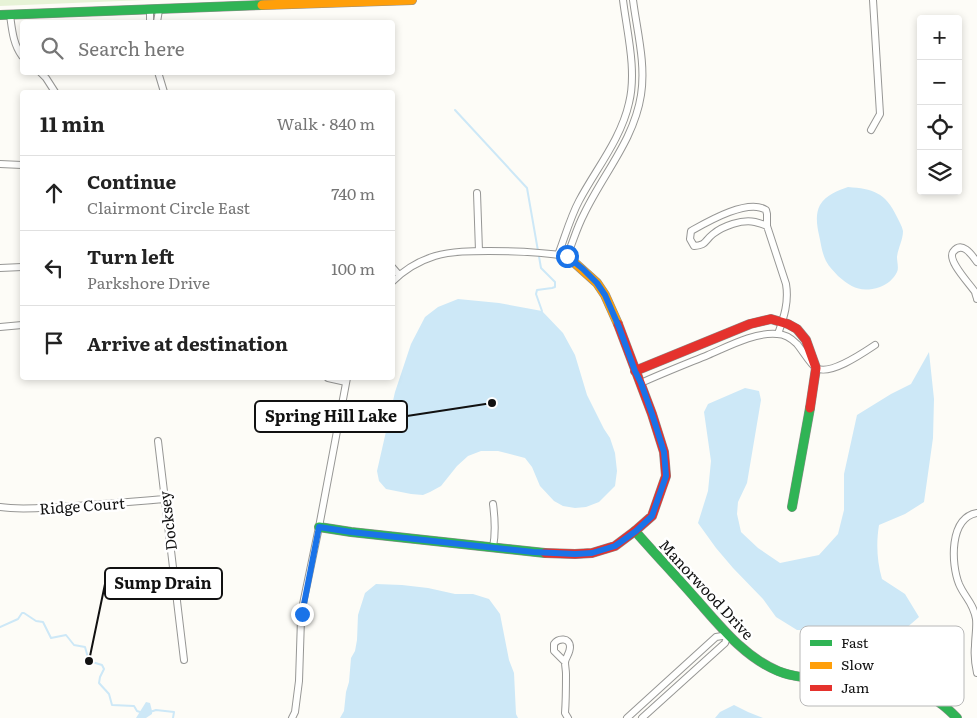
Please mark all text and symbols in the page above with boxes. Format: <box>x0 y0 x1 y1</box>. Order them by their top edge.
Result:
map controls <box>917 15 962 195</box>
button: + <box>917 15 962 60</box>
search box <box>20 20 395 75</box>
icon: search <box>38 34 66 62</box>
text: Search here <box>78 34 185 62</box>
button: − <box>917 60 962 105</box>
button: locate <box>917 105 962 150</box>
text: 11 min <box>40 107 105 138</box>
text: Walk · 840 m <box>277 111 375 135</box>
button: layers <box>917 150 962 195</box>
text: Continue <box>87 167 176 195</box>
icon: ahead <box>40 179 68 207</box>
text: 740 m <box>331 181 375 205</box>
text: Clairmont Circle East <box>87 195 250 219</box>
text: Turn left <box>87 242 174 270</box>
route start <box>556 245 579 268</box>
icon: left <box>40 254 68 282</box>
text: 100 m <box>331 256 375 280</box>
text: Parkshore Drive <box>87 270 210 294</box>
icon: arrive <box>40 329 68 357</box>
text: Arrive at destination <box>87 329 288 357</box>
callout: Spring Hill Lake <box>255 401 407 432</box>
text: Spring Hill Lake <box>265 403 397 427</box>
street label: Docksey <box>152 490 182 552</box>
street label: Ridge Court <box>38 491 126 519</box>
street label: Manorwood Drive <box>654 534 760 645</box>
callout: Sump Drain <box>105 568 222 599</box>
text: Sump Drain <box>114 570 212 594</box>
route end <box>291 603 314 626</box>
legend <box>800 626 964 706</box>
text: Fast <box>841 632 869 652</box>
text: Slow <box>841 654 874 674</box>
text: Jam <box>841 677 870 697</box>

